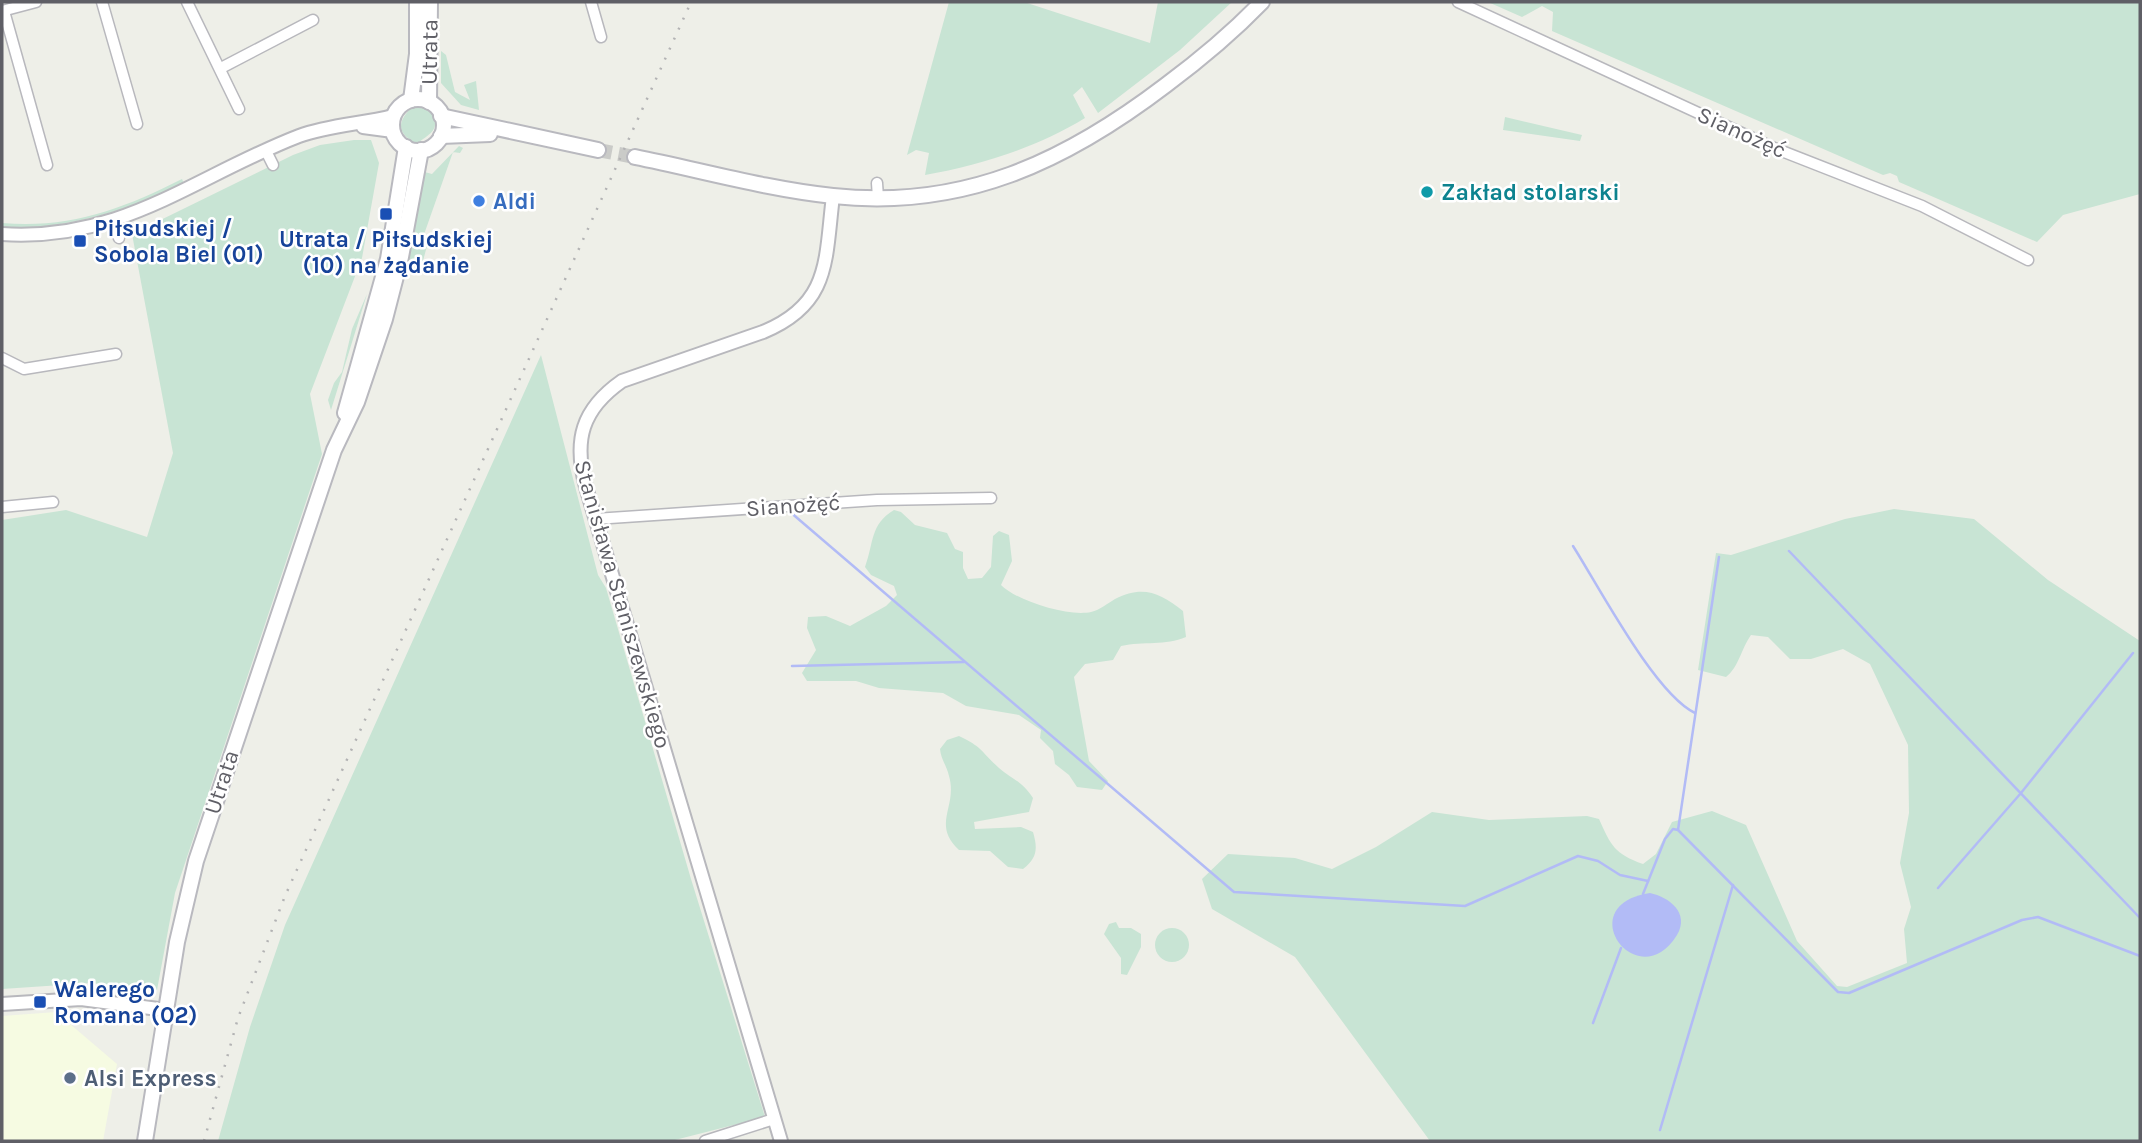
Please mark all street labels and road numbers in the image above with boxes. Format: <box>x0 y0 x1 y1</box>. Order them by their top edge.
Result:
street label: Utrata <box>415 19 444 85</box>
street label: Sianożęć <box>1693 101 1790 164</box>
street label: Stanisława Staniszewskiego <box>568 457 677 751</box>
street label: Sianożęć <box>745 489 841 522</box>
street label: Utrata <box>198 747 245 818</box>

